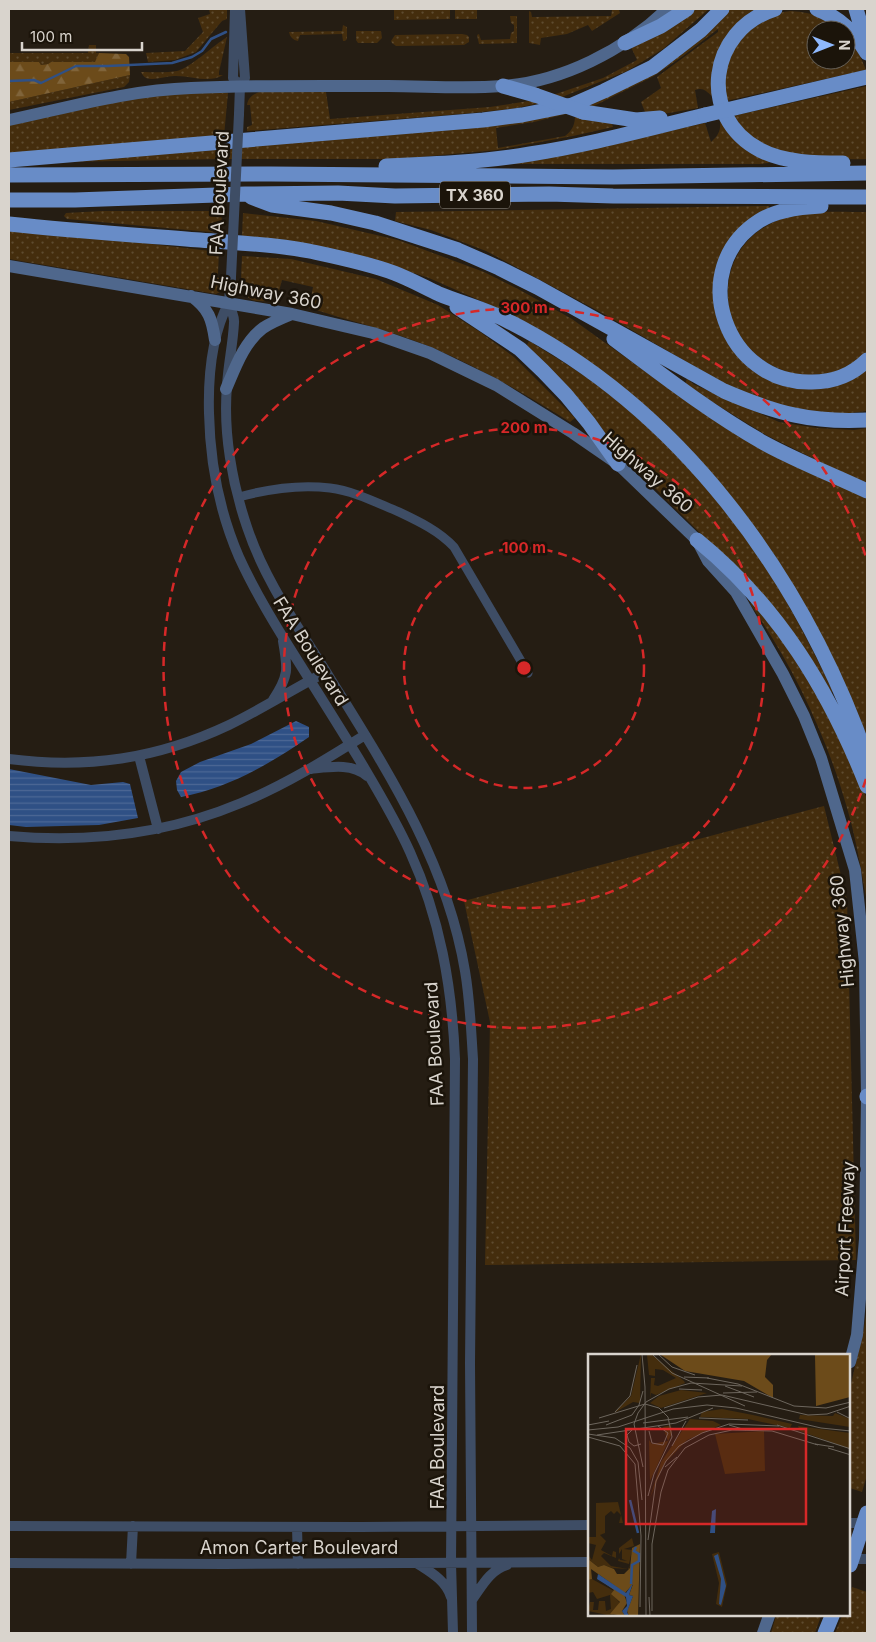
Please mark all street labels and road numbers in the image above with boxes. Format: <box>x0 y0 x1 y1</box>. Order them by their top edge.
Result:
street label: FAA Boulevard <box>205 130 233 256</box>
road number: TX 360 <box>440 182 510 208</box>
street label: Highway 360 <box>209 271 323 313</box>
street label: Highway 360 <box>599 427 697 517</box>
street label: FAA Boulevard <box>269 593 353 709</box>
street label: Highway 360 <box>826 874 858 988</box>
street label: FAA Boulevard <box>420 981 448 1107</box>
street label: Airport Freeway <box>831 1161 859 1297</box>
street label: FAA Boulevard <box>427 1385 448 1509</box>
street label: Amon Carter Boulevard <box>200 1537 398 1558</box>

